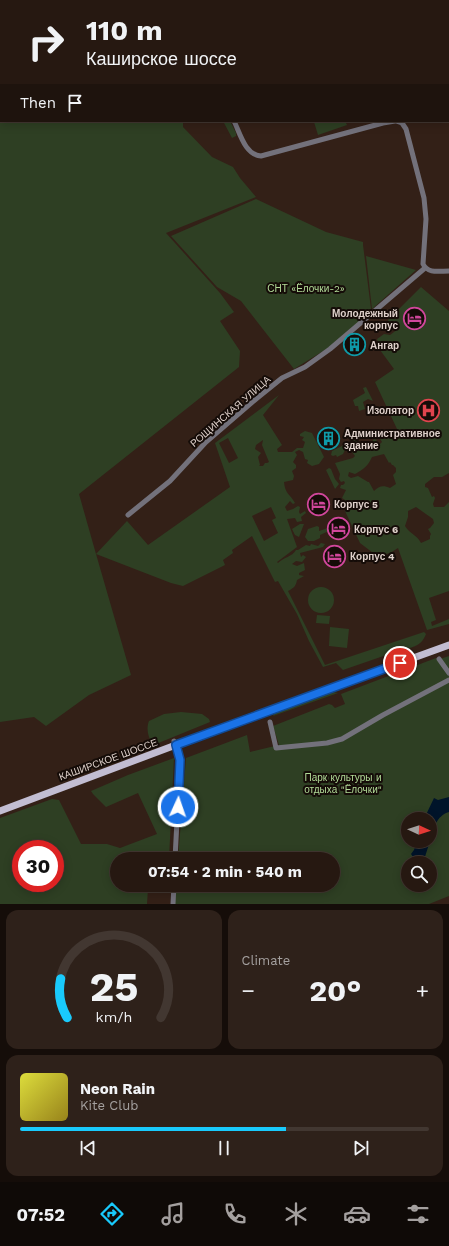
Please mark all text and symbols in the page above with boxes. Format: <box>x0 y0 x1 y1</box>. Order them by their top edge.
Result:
text: 110 m <box>86 14 163 47</box>
icon: right <box>20 16 72 68</box>
text: Каширское шоссе <box>86 48 237 69</box>
icon: arrive <box>64 92 86 114</box>
text: Then <box>20 94 56 112</box>
park label: СНТ «Ёлочки-2» <box>267 283 345 294</box>
hotel icon: Молодежный корпус <box>401 306 427 332</box>
place label: Молодежный корпус <box>332 308 398 331</box>
building icon: Ангар <box>341 332 367 358</box>
place label: Ангар <box>370 340 399 351</box>
street label: РОЩИНСКАЯ УЛИЦА <box>188 373 273 449</box>
hospital icon: Изолятор <box>416 397 442 423</box>
place label: Изолятор <box>367 405 414 416</box>
building icon: Административное здание <box>315 426 341 452</box>
place label: Административное здание <box>344 428 441 451</box>
hotel icon: Корпус 5 <box>306 491 332 517</box>
place label: Корпус 5 <box>334 499 378 510</box>
hotel icon: Корпус 6 <box>325 516 351 542</box>
place label: Корпус 6 <box>354 524 398 535</box>
hotel icon: Корпус 4 <box>322 543 348 569</box>
place label: Корпус 4 <box>350 551 395 562</box>
pin <box>383 646 417 680</box>
icon: arrive <box>389 652 411 674</box>
street label: КАШИРСКОЕ ШОССЕ <box>57 736 159 782</box>
park label: Парк культуры и отдыха "Ёлочки" <box>304 772 382 795</box>
position arrow <box>157 786 199 828</box>
north arrow <box>401 812 437 848</box>
map controls <box>401 812 437 892</box>
speed limit sign: 30 <box>12 840 64 892</box>
button: search <box>401 856 437 892</box>
text: 07:54 · 2 min · 540 m <box>148 863 302 881</box>
text: Climate <box>242 953 290 968</box>
text: 25 <box>89 961 138 1010</box>
text: 20° <box>309 973 361 1008</box>
text: − <box>242 978 255 1003</box>
text: + <box>416 978 429 1003</box>
text: km/h <box>95 1008 132 1024</box>
text: Neon Rain <box>80 1080 155 1098</box>
text: Kite Club <box>80 1098 138 1113</box>
icon: previous <box>77 1137 99 1159</box>
icon: pause <box>213 1137 235 1159</box>
icon: next <box>350 1137 372 1159</box>
icon: directions <box>98 1200 126 1228</box>
icon: music <box>159 1200 187 1228</box>
icon: phone <box>221 1200 249 1228</box>
icon: climate <box>282 1200 310 1228</box>
icon: car <box>343 1200 371 1228</box>
icon: filters <box>404 1200 432 1228</box>
text: 07:52 <box>17 1204 65 1225</box>

